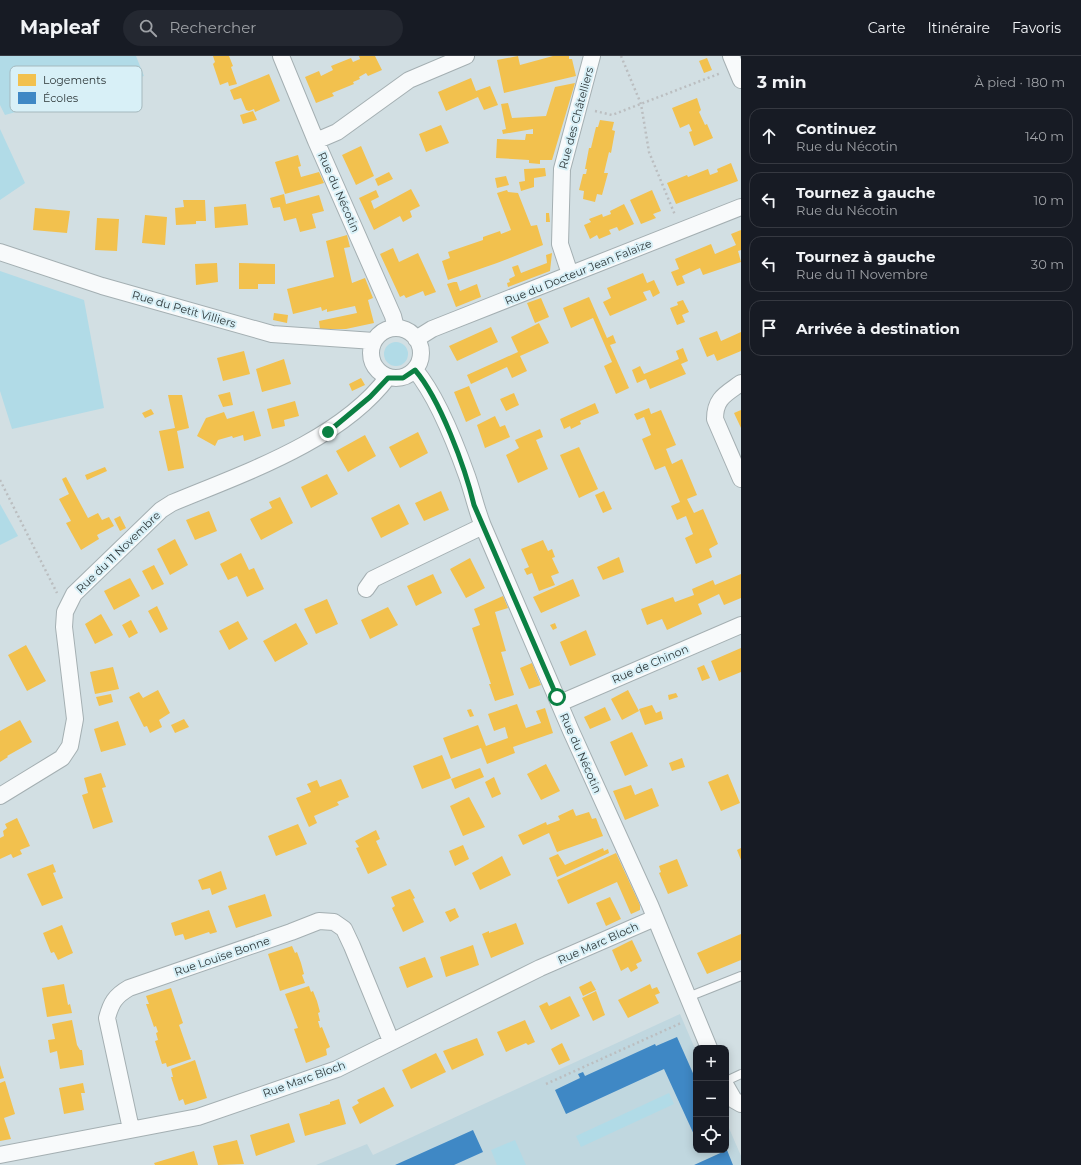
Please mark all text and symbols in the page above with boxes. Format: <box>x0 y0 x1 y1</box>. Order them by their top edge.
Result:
search box <box>123 10 403 46</box>
text: Mapleaf <box>20 16 99 39</box>
icon: search <box>137 17 159 39</box>
text: Rechercher <box>169 18 256 37</box>
text: Carte <box>868 19 905 37</box>
text: Itinéraire <box>927 19 990 37</box>
text: Favoris <box>1012 19 1061 37</box>
street label: Rue des Châtelliers <box>556 65 597 171</box>
legend <box>10 66 142 112</box>
text: 3 min <box>757 72 807 92</box>
text: Logements <box>43 73 107 87</box>
text: À pied · 180 m <box>974 74 1065 90</box>
text: Écoles <box>43 91 79 105</box>
text: Continuez <box>796 119 876 138</box>
icon: ahead <box>758 125 780 147</box>
text: 140 m <box>1025 128 1064 144</box>
text: Rue du Nécotin <box>796 138 898 154</box>
street label: Rue du Nécotin <box>315 150 363 234</box>
text: Tournez à gauche <box>796 183 935 202</box>
icon: left <box>758 189 780 211</box>
text: 10 m <box>1034 192 1064 208</box>
text: Rue du Nécotin <box>796 202 898 218</box>
street label: Rue du Docteur Jean Falaize <box>503 236 654 308</box>
text: Tournez à gauche <box>796 247 935 266</box>
icon: left <box>758 253 780 275</box>
text: 30 m <box>1031 256 1064 272</box>
text: Rue du 11 Novembre <box>796 266 928 282</box>
street label: Rue du Petit Villiers <box>130 287 238 331</box>
icon: arrive <box>758 317 780 339</box>
text: Arrivée à destination <box>796 319 960 338</box>
route end <box>319 423 337 441</box>
street label: Rue du 11 Novembre <box>73 508 163 596</box>
street label: Rue de Chinon <box>610 642 690 686</box>
route start <box>548 688 566 706</box>
street label: Rue du Nécotin <box>557 711 605 795</box>
street label: Rue Marc Bloch <box>555 919 641 967</box>
street label: Rue Louise Bonne <box>172 933 272 979</box>
map controls <box>693 1045 729 1153</box>
button: + <box>693 1045 729 1081</box>
street label: Rue Marc Bloch <box>261 1058 347 1100</box>
button: − <box>693 1081 729 1117</box>
button: locate <box>693 1117 729 1153</box>

